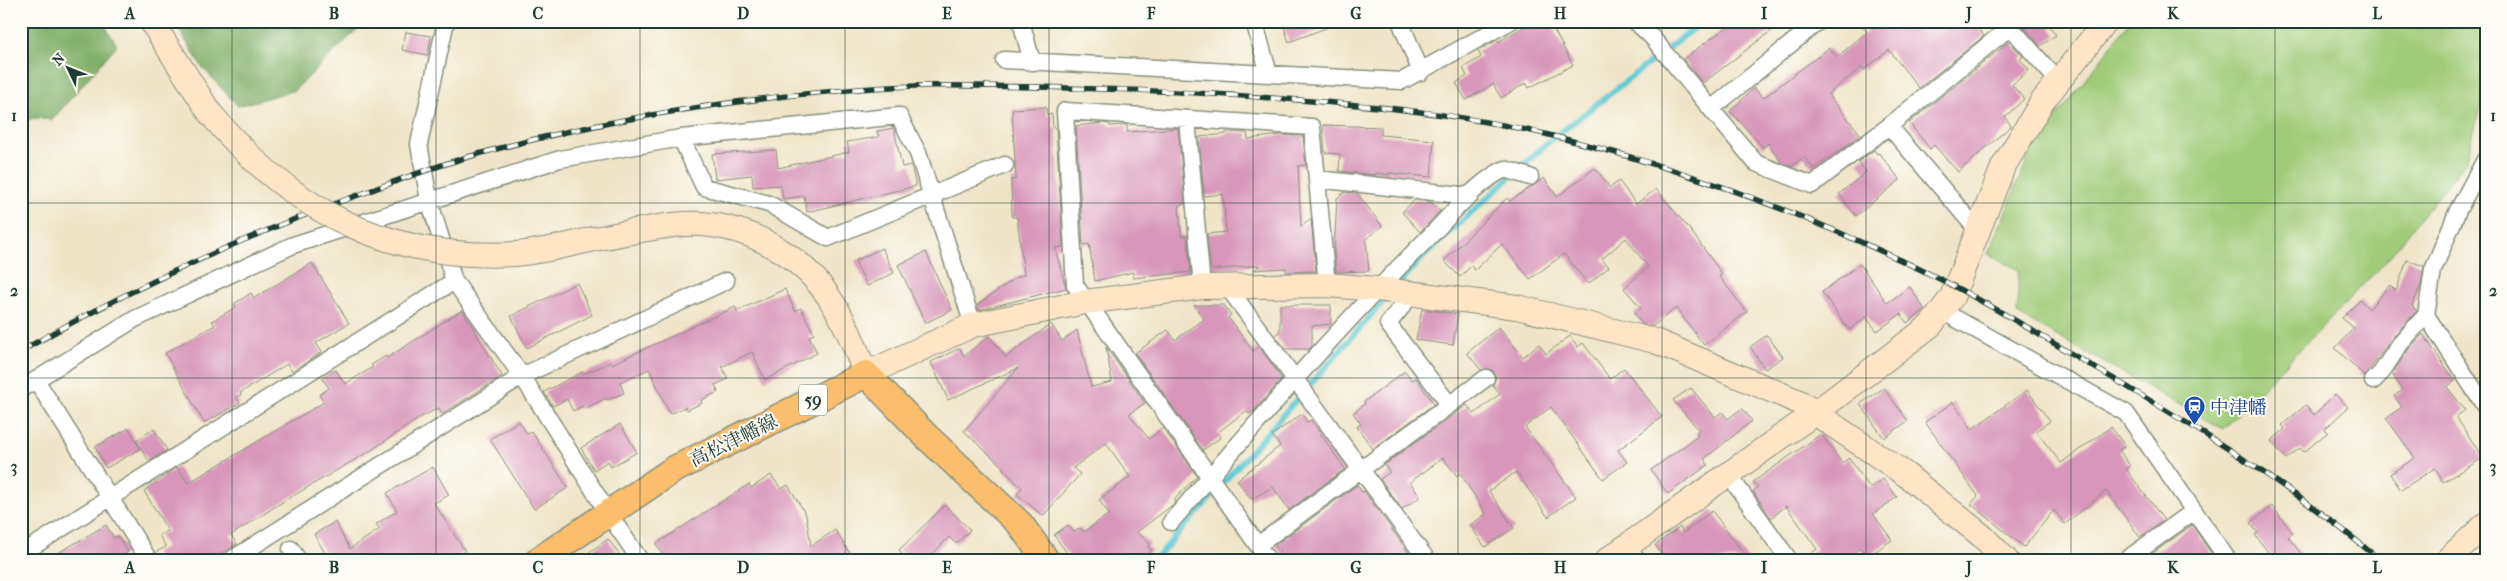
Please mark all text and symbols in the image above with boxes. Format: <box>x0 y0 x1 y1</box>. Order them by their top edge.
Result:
text: A <box>124 4 136 23</box>
text: B <box>329 4 339 23</box>
text: C <box>533 4 544 23</box>
text: D <box>737 4 749 23</box>
text: E <box>942 4 952 23</box>
text: F <box>1146 4 1156 23</box>
text: G <box>1350 4 1362 23</box>
text: H <box>1554 4 1567 23</box>
text: I <box>1761 4 1768 23</box>
text: J <box>1964 4 1972 24</box>
text: K <box>2167 4 2180 23</box>
text: L <box>2372 4 2382 23</box>
north arrow <box>42 42 92 92</box>
text: N <box>49 50 69 69</box>
text: 1 <box>11 106 17 125</box>
text: 1 <box>2490 106 2496 125</box>
text: 2 <box>10 281 18 300</box>
text: 2 <box>2489 281 2497 300</box>
road number: 59 <box>799 384 827 416</box>
station icon: 中津幡 <box>2182 395 2206 426</box>
place label: 中津幡 <box>2210 397 2267 419</box>
street label: 高松津幡線 <box>686 410 781 472</box>
text: 3 <box>11 457 17 477</box>
text: 3 <box>2490 457 2496 477</box>
text: A <box>124 558 136 577</box>
text: B <box>329 558 339 577</box>
text: C <box>533 558 544 577</box>
text: D <box>737 558 749 577</box>
text: E <box>942 558 952 577</box>
text: F <box>1146 558 1156 577</box>
text: G <box>1350 558 1362 577</box>
text: H <box>1554 558 1567 577</box>
text: I <box>1761 558 1768 577</box>
text: J <box>1964 558 1972 578</box>
text: K <box>2167 558 2180 577</box>
text: L <box>2372 558 2382 577</box>

